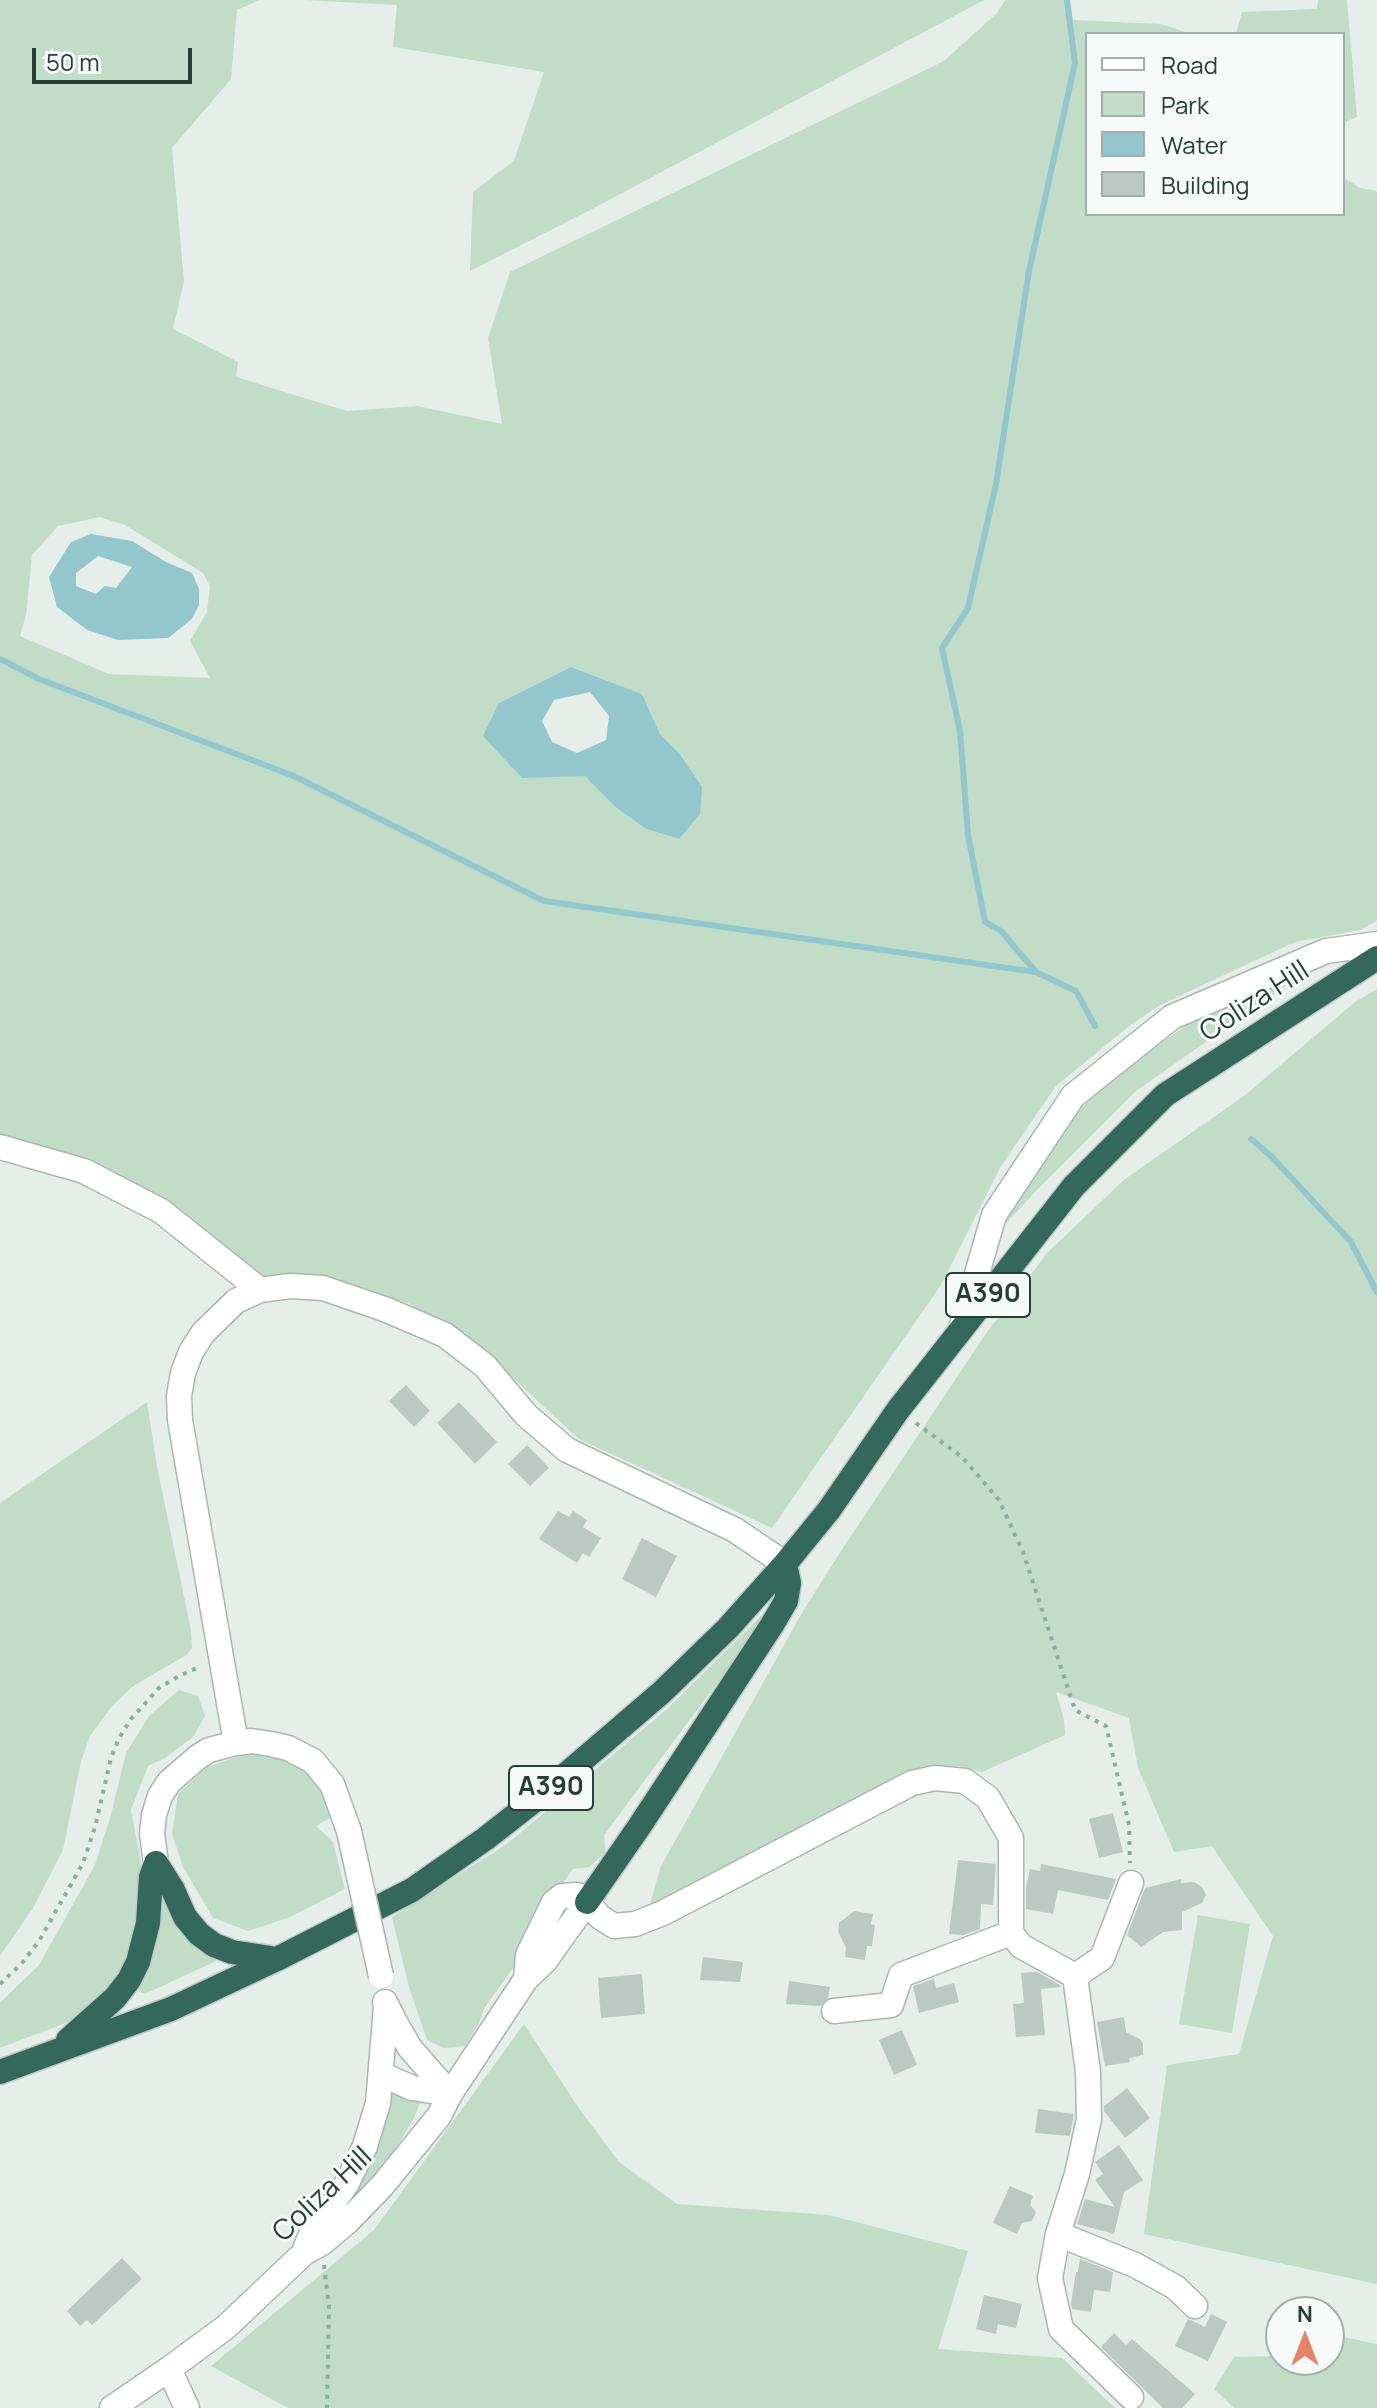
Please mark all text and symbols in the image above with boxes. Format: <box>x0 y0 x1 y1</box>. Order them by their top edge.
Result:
scale bar <box>36 32 196 82</box>
legend <box>1085 32 1345 216</box>
text: 50 m <box>46 45 100 78</box>
text: Road <box>1161 48 1218 81</box>
text: Park <box>1161 88 1209 121</box>
text: Water <box>1161 128 1228 161</box>
text: Building <box>1161 168 1249 201</box>
street label: Coliza Hill <box>1194 954 1316 1050</box>
road number: A390 <box>946 1273 1030 1317</box>
road number: A390 <box>509 1766 593 1810</box>
street label: Coliza Hill <box>266 2141 380 2249</box>
north arrow <box>1265 2296 1345 2376</box>
text: N <box>1297 2299 1313 2329</box>

